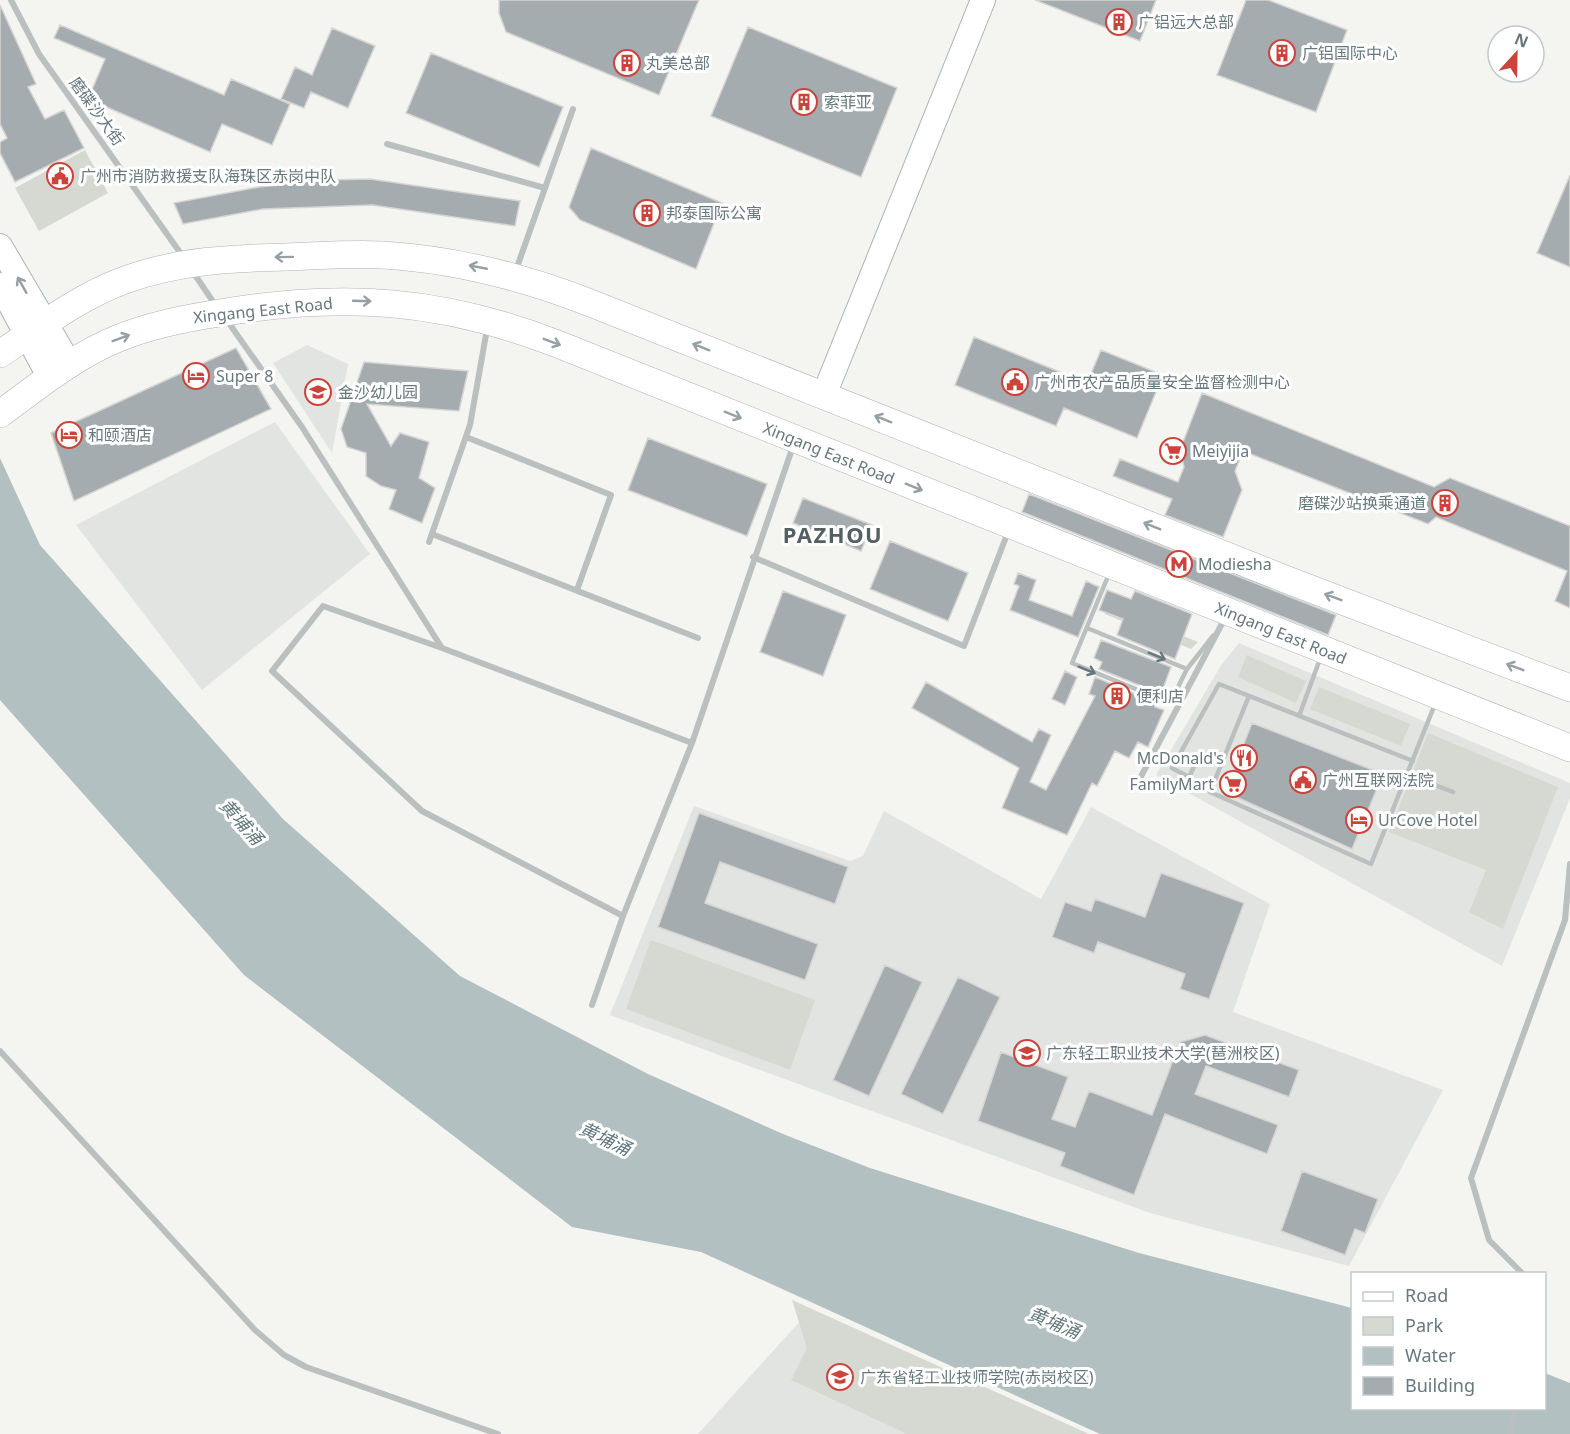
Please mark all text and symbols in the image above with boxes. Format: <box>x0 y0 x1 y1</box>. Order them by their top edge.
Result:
building icon: 广铝远大总部 <box>1104 7 1134 37</box>
place label: 广铝远大总部 <box>1138 11 1234 33</box>
north arrow <box>1486 24 1546 84</box>
text: N <box>1511 27 1532 53</box>
building icon: 广铝国际中心 <box>1267 38 1297 68</box>
place label: 广铝国际中心 <box>1302 42 1398 64</box>
building icon: 丸美总部 <box>612 48 642 78</box>
place label: 丸美总部 <box>646 52 710 74</box>
street label: 磨碟沙大街 <box>65 72 129 150</box>
building icon: 索菲亚 <box>789 87 819 117</box>
place label: 索菲亚 <box>824 91 872 113</box>
public building icon: 广州市消防救援支队海珠区赤岗中队 <box>45 161 75 191</box>
place label: 广州市消防救援支队海珠区赤岗中队 <box>80 165 336 187</box>
building icon: 邦泰国际公寓 <box>632 198 662 228</box>
place label: 邦泰国际公寓 <box>666 202 762 224</box>
one-way arrow <box>275 251 295 263</box>
one-way arrow <box>469 261 488 273</box>
one-way arrow <box>16 277 27 295</box>
street label: Xingang East Road <box>192 292 334 328</box>
one-way arrow <box>352 296 372 307</box>
one-way arrow <box>112 331 130 342</box>
one-way arrow <box>542 337 561 348</box>
one-way arrow <box>693 340 711 351</box>
hotel icon: Super 8 <box>181 361 211 391</box>
place label: Super 8 <box>216 365 273 387</box>
public building icon: 广州市农产品质量安全监督检测中心 <box>1000 367 1030 397</box>
place label: 广州市农产品质量安全监督检测中心 <box>1034 371 1290 393</box>
school or university icon: 金沙幼儿园 <box>303 377 333 407</box>
place label: 金沙幼儿园 <box>338 381 418 403</box>
one-way arrow <box>723 410 742 421</box>
one-way arrow <box>874 413 892 424</box>
street label: Xingang East Road <box>760 417 898 489</box>
hotel icon: 和颐酒店 <box>54 420 84 450</box>
place label: 和颐酒店 <box>88 424 152 446</box>
supermarket icon: Meiyijia <box>1158 436 1188 466</box>
place label: Meiyijia <box>1192 440 1249 462</box>
one-way arrow <box>904 482 923 493</box>
building icon: 磨碟沙站换乘通道 <box>1430 488 1460 518</box>
place label: 磨碟沙站换乘通道 <box>1298 492 1426 514</box>
district label: PAZHOU <box>783 519 883 549</box>
one-way arrow <box>1143 520 1162 531</box>
metro station icon: Modiesha <box>1164 549 1194 579</box>
place label: Modiesha <box>1198 553 1272 575</box>
one-way arrow <box>1324 591 1343 602</box>
street label: Xingang East Road <box>1212 597 1350 669</box>
one-way arrow <box>1147 651 1165 662</box>
one-way arrow <box>1507 661 1525 672</box>
one-way arrow <box>1077 665 1096 676</box>
building icon: 便利店 <box>1102 681 1132 711</box>
place label: 便利店 <box>1136 685 1184 707</box>
restaurant icon: McDonald's <box>1229 743 1259 773</box>
place label: McDonald's <box>1137 747 1224 769</box>
public building icon: 广州互联网法院 <box>1288 765 1318 795</box>
supermarket icon: FamilyMart <box>1218 769 1248 799</box>
place label: 广州互联网法院 <box>1322 769 1434 791</box>
place label: FamilyMart <box>1129 773 1214 795</box>
water label: 黄埔涌 <box>215 793 270 851</box>
hotel icon: UrCove Hotel <box>1344 805 1374 835</box>
place label: UrCove Hotel <box>1378 809 1478 831</box>
school or university icon: 广东轻工职业技术大学(琶洲校区) <box>1012 1038 1042 1068</box>
place label: 广东轻工职业技术大学(琶洲校区) <box>1046 1042 1280 1064</box>
water label: 黄埔涌 <box>576 1116 637 1161</box>
legend <box>1351 1272 1546 1410</box>
text: Road <box>1405 1283 1448 1307</box>
water label: 黄埔涌 <box>1025 1301 1086 1344</box>
text: Park <box>1405 1313 1443 1337</box>
text: Water <box>1405 1343 1456 1367</box>
school or university icon: 广东省轻工业技师学院(赤岗校区) <box>825 1362 855 1392</box>
place label: 广东省轻工业技师学院(赤岗校区) <box>860 1366 1094 1388</box>
text: Building <box>1405 1373 1475 1397</box>

